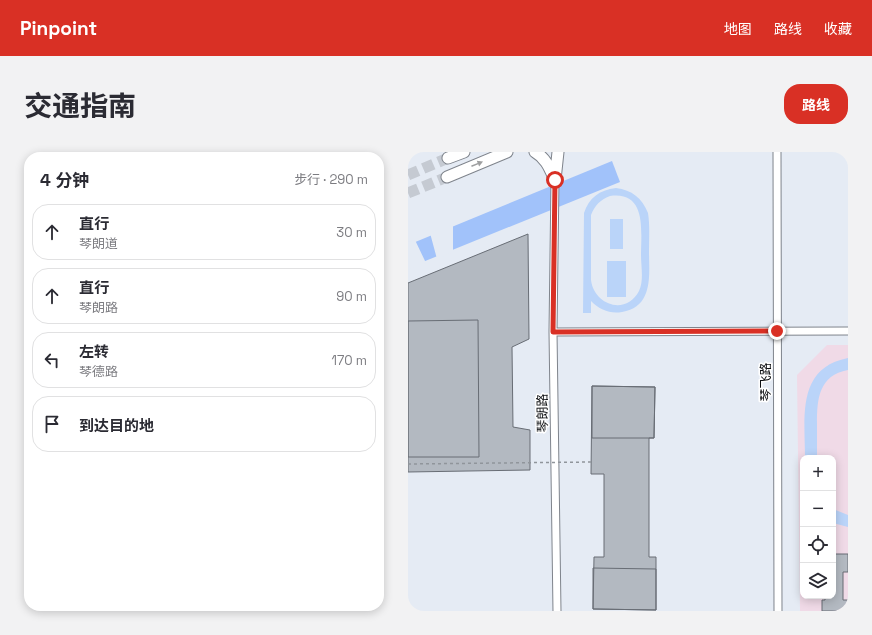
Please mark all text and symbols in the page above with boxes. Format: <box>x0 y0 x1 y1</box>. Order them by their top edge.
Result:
text: Pinpoint <box>20 16 97 41</box>
text: 地图 <box>724 20 752 38</box>
text: 路线 <box>774 20 802 38</box>
text: 收藏 <box>824 20 852 38</box>
button: 路线 <box>784 84 848 124</box>
text: 交通指南 <box>24 88 136 124</box>
one-way arrow <box>472 161 484 167</box>
text: 4 分钟 <box>40 169 89 191</box>
text: 步行 · 290 m <box>294 171 368 188</box>
route start <box>546 171 564 189</box>
text: 直行 <box>79 214 109 233</box>
icon: ahead <box>41 221 63 243</box>
text: 30 m <box>336 224 367 241</box>
text: 琴朗道 <box>79 235 118 252</box>
text: 直行 <box>79 278 109 297</box>
icon: ahead <box>41 285 63 307</box>
text: 90 m <box>336 288 367 305</box>
text: 琴朗路 <box>79 299 118 316</box>
route end <box>768 322 786 340</box>
text: 左转 <box>79 342 109 361</box>
icon: left <box>41 349 63 371</box>
text: 170 m <box>331 352 367 369</box>
street label: 琴飞路 <box>757 362 774 402</box>
text: 琴德路 <box>79 363 118 380</box>
street label: 琴朗路 <box>534 393 551 433</box>
icon: arrive <box>41 413 63 435</box>
text: 到达目的地 <box>79 416 154 435</box>
map controls <box>800 455 836 599</box>
button: + <box>800 455 836 491</box>
button: − <box>800 491 836 527</box>
button: locate <box>800 527 836 563</box>
button: layers <box>800 563 836 599</box>

